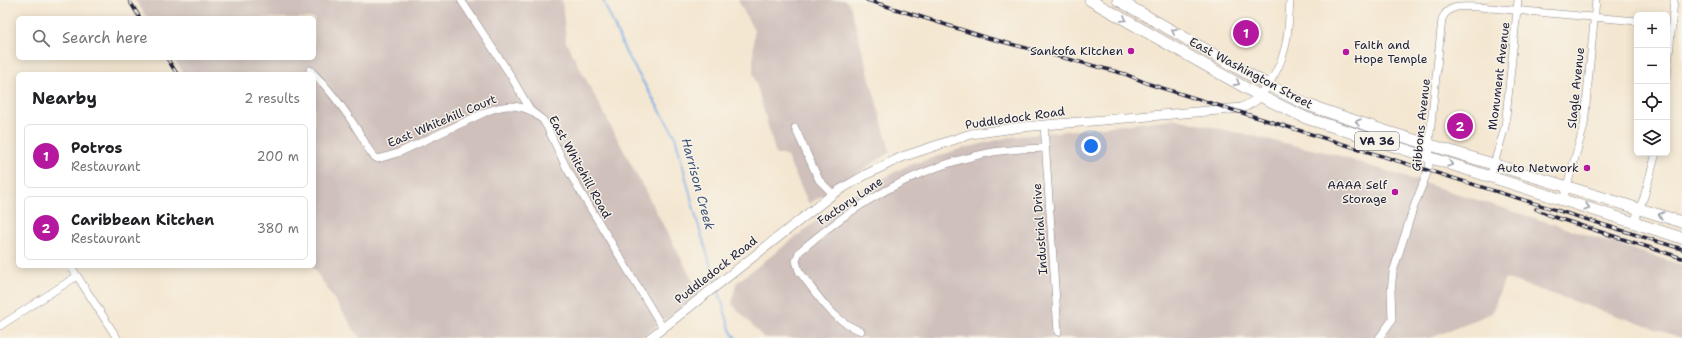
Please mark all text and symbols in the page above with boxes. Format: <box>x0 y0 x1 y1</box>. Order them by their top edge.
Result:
map controls <box>1634 12 1670 156</box>
button: + <box>1634 12 1670 48</box>
one-way arrow <box>1120 15 1127 22</box>
search box <box>16 16 316 60</box>
pin: 1 <box>1233 18 1259 48</box>
street label: Monument Avenue <box>1484 21 1514 131</box>
icon: search <box>30 27 52 49</box>
text: Search here <box>62 28 148 48</box>
one-way arrow <box>1170 29 1178 36</box>
street label: East Washington Street <box>1186 34 1316 112</box>
place label: Faith and Hope Temple <box>1354 37 1428 67</box>
place label: Sankofa Kitchen <box>1030 43 1123 59</box>
marker: Sankofa Kitchen <box>1126 46 1136 56</box>
street label: Slagle Avenue <box>1564 46 1588 129</box>
marker: Faith and Hope Temple <box>1341 47 1351 57</box>
button: − <box>1634 48 1670 84</box>
street label: Gibbons Avenue <box>1408 78 1434 172</box>
one-way arrow <box>1233 79 1240 86</box>
button: locate <box>1634 84 1670 120</box>
text: Nearby <box>32 87 97 109</box>
text: 2 results <box>244 90 300 107</box>
street label: East Whitehill Court <box>385 91 499 151</box>
street label: Puddledock Road <box>964 103 1066 133</box>
pin: 2 <box>1447 111 1473 141</box>
street label: East Whitehill Road <box>545 113 615 222</box>
one-way arrow <box>1355 118 1362 127</box>
button: layers <box>1634 120 1670 156</box>
road number: VA 36 <box>1355 132 1399 150</box>
water label: Harrison Creek <box>678 136 719 232</box>
your location <box>1081 136 1101 156</box>
text: Potros <box>71 138 122 158</box>
text: 1 <box>43 148 49 165</box>
text: 200 m <box>257 148 299 165</box>
text: Restaurant <box>71 158 141 175</box>
one-way arrow <box>1446 159 1453 168</box>
place label: Auto Network <box>1497 160 1579 176</box>
marker: Auto Network <box>1582 163 1592 173</box>
street label: Factory Lane <box>814 173 886 229</box>
place label: AAAA Self Storage <box>1327 177 1388 207</box>
street label: Industrial Drive <box>1029 182 1051 275</box>
marker: AAAA Self Storage <box>1390 187 1400 197</box>
one-way arrow <box>1583 202 1590 211</box>
text: Caribbean Kitchen <box>71 210 214 230</box>
one-way arrow <box>1657 211 1664 220</box>
text: 2 <box>41 220 51 237</box>
text: 380 m <box>257 220 299 237</box>
text: Restaurant <box>71 230 141 247</box>
street label: Puddledock Road <box>671 232 761 307</box>

